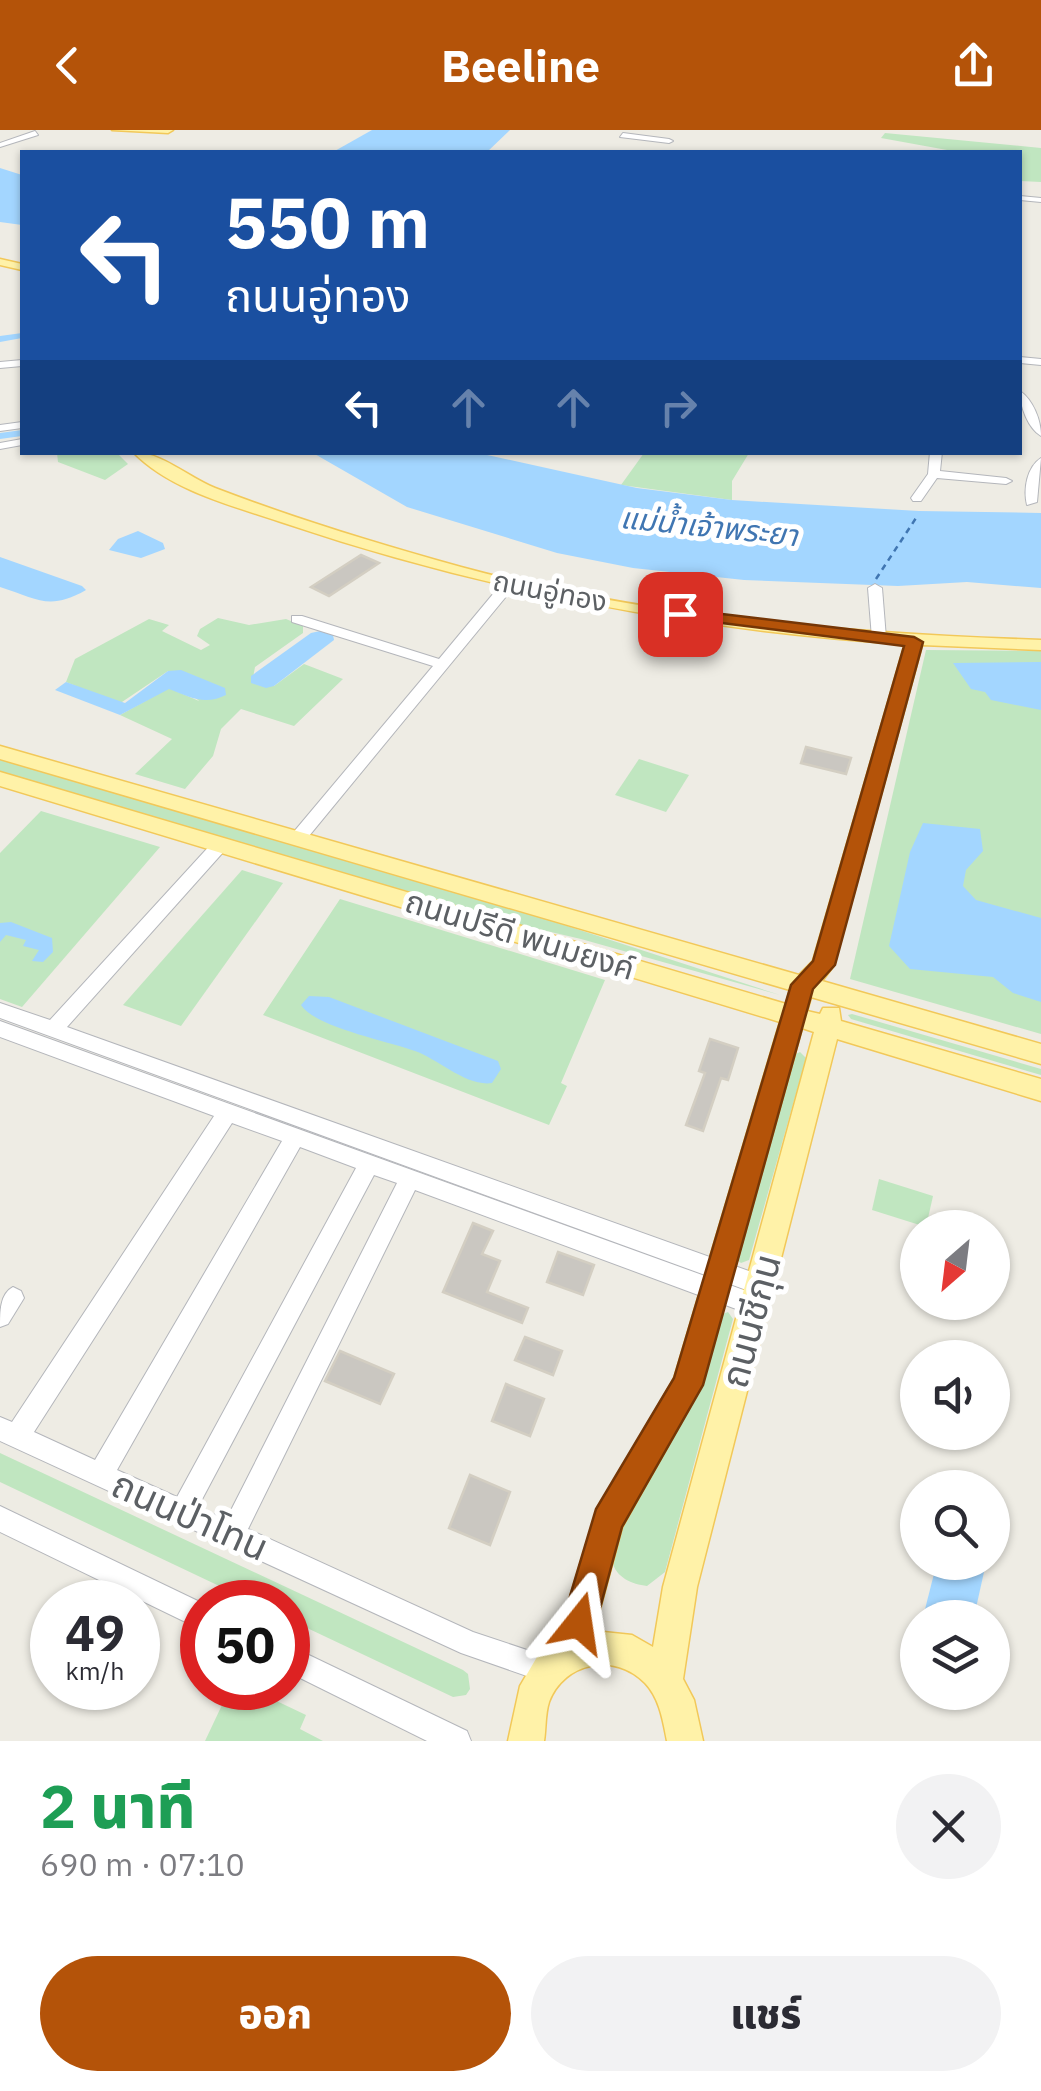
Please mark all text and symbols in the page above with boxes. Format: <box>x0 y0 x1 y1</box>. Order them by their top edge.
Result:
text: Beeline <box>441 36 600 94</box>
icon: back <box>40 38 95 93</box>
icon: share <box>946 38 1001 93</box>
text: 550 m <box>225 176 430 267</box>
icon: left <box>60 190 190 320</box>
text: ถนนอู่ทอง <box>225 266 411 324</box>
icon: left <box>336 380 391 435</box>
icon: ahead <box>441 380 496 435</box>
icon: ahead <box>546 380 601 435</box>
icon: right <box>651 380 706 435</box>
water label: แม่น้ำเจ้าพระยา <box>619 497 801 554</box>
street label: ถนนอู่ทอง <box>490 561 610 620</box>
pin <box>638 572 723 657</box>
icon: arrive <box>653 587 708 642</box>
street label: ถนนปรีดี พนมยงค์ <box>400 879 640 989</box>
north arrow <box>900 1210 1010 1320</box>
map controls <box>900 1210 1010 1710</box>
street label: ถนนชีกุน <box>708 1248 791 1393</box>
button: sound <box>900 1340 1010 1450</box>
street label: ถนนป่าโทน <box>105 1458 276 1571</box>
button: search <box>900 1470 1010 1580</box>
position arrow <box>527 1571 631 1675</box>
speed limit sign: 50 <box>180 1580 310 1710</box>
text: 49 <box>65 1600 125 1665</box>
button: layers <box>900 1600 1010 1710</box>
text: km/h <box>66 1654 124 1687</box>
text: 2 นาที <box>40 1766 195 1845</box>
button: close <box>896 1774 1001 1879</box>
text: 690 m · 07:10 <box>40 1843 245 1885</box>
button: ออก <box>40 1956 511 2071</box>
button: แชร์ <box>531 1956 1001 2071</box>

